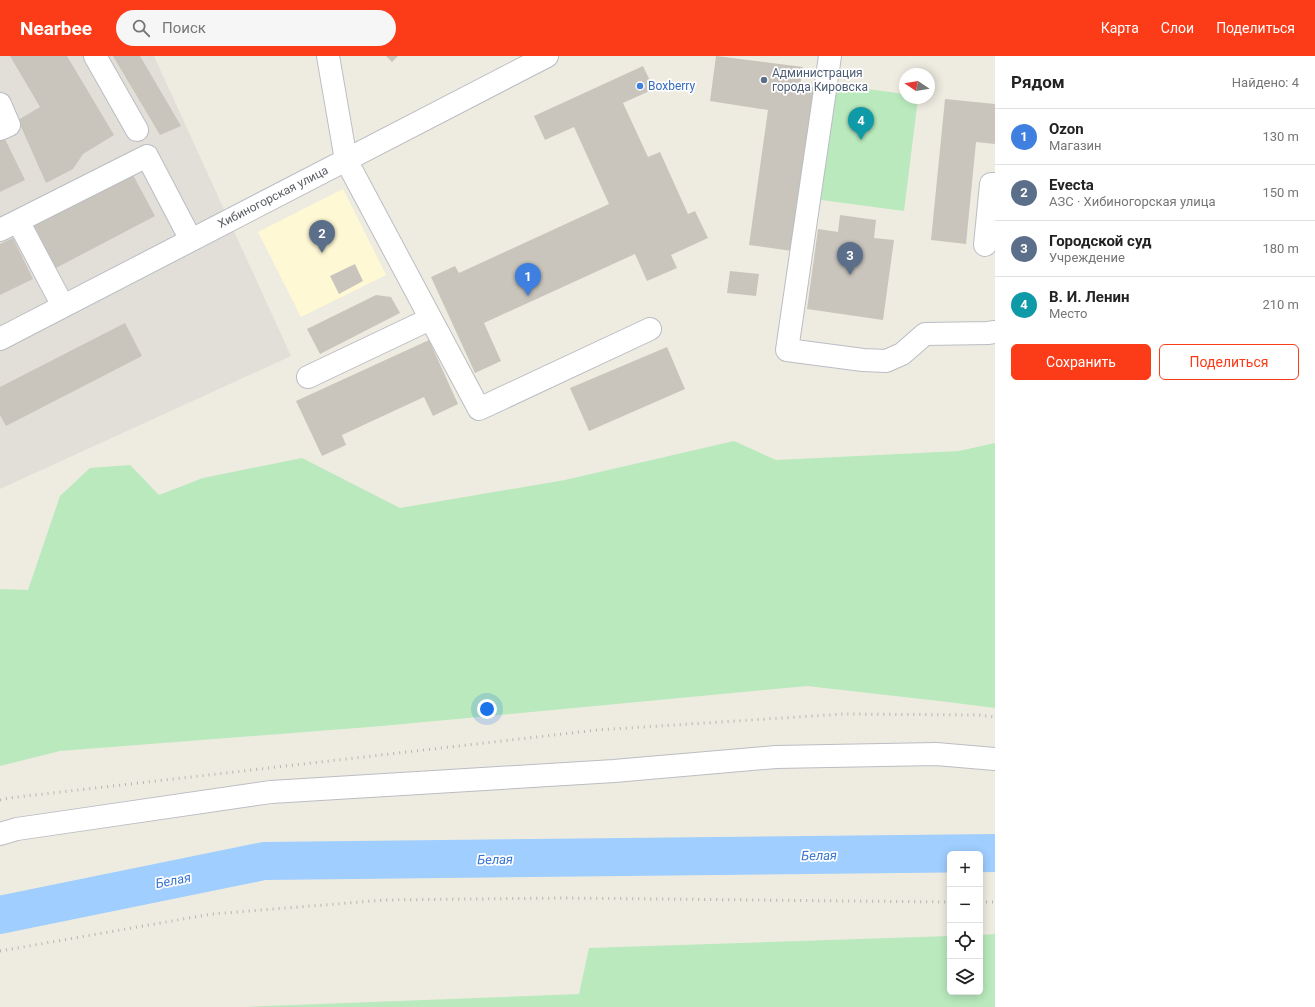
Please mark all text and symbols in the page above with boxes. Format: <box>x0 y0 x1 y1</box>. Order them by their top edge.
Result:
search box <box>116 10 396 46</box>
text: Nearbee <box>20 17 92 40</box>
icon: search <box>130 17 152 39</box>
text: Поиск <box>162 19 206 37</box>
text: Карта <box>1101 20 1139 36</box>
text: Слои <box>1161 20 1194 36</box>
text: Поделиться <box>1216 20 1295 36</box>
place label: Администрация города Кировска <box>772 66 868 94</box>
north arrow <box>899 68 935 104</box>
text: Рядом <box>1011 72 1065 92</box>
marker: Администрация города Кировска <box>759 75 769 85</box>
text: Найдено: 4 <box>1232 75 1299 90</box>
place label: Boxberry <box>648 79 695 93</box>
marker: Boxberry <box>635 81 645 91</box>
pin: 4 <box>848 107 874 140</box>
text: Ozon <box>1049 120 1084 138</box>
text: 1 <box>1020 129 1028 144</box>
text: 130 m <box>1262 129 1299 144</box>
text: Магазин <box>1049 138 1102 153</box>
street label: Хибиногорская улица <box>215 163 331 231</box>
text: Evecta <box>1049 176 1094 194</box>
text: 2 <box>1020 185 1028 200</box>
text: 150 m <box>1262 185 1299 200</box>
text: АЗС · Хибиногорская улица <box>1049 194 1216 209</box>
pin: 2 <box>309 220 335 253</box>
text: Городской суд <box>1049 232 1152 250</box>
text: 3 <box>1020 241 1028 256</box>
text: 180 m <box>1262 241 1299 256</box>
pin: 3 <box>837 242 863 275</box>
text: Учреждение <box>1049 250 1125 265</box>
pin: 1 <box>515 263 541 296</box>
text: В. И. Ленин <box>1049 288 1129 306</box>
text: 4 <box>1020 297 1028 312</box>
text: 210 m <box>1262 297 1299 312</box>
text: Место <box>1049 306 1087 321</box>
button: Сохранить <box>1011 344 1151 380</box>
button: Поделиться <box>1159 344 1299 380</box>
your location <box>477 699 497 719</box>
water label: Белая <box>801 848 837 863</box>
map controls <box>947 851 983 995</box>
button: + <box>947 851 983 887</box>
water label: Белая <box>477 852 513 867</box>
water label: Белая <box>154 870 192 891</box>
button: − <box>947 887 983 923</box>
button: locate <box>947 923 983 959</box>
button: layers <box>947 959 983 995</box>

